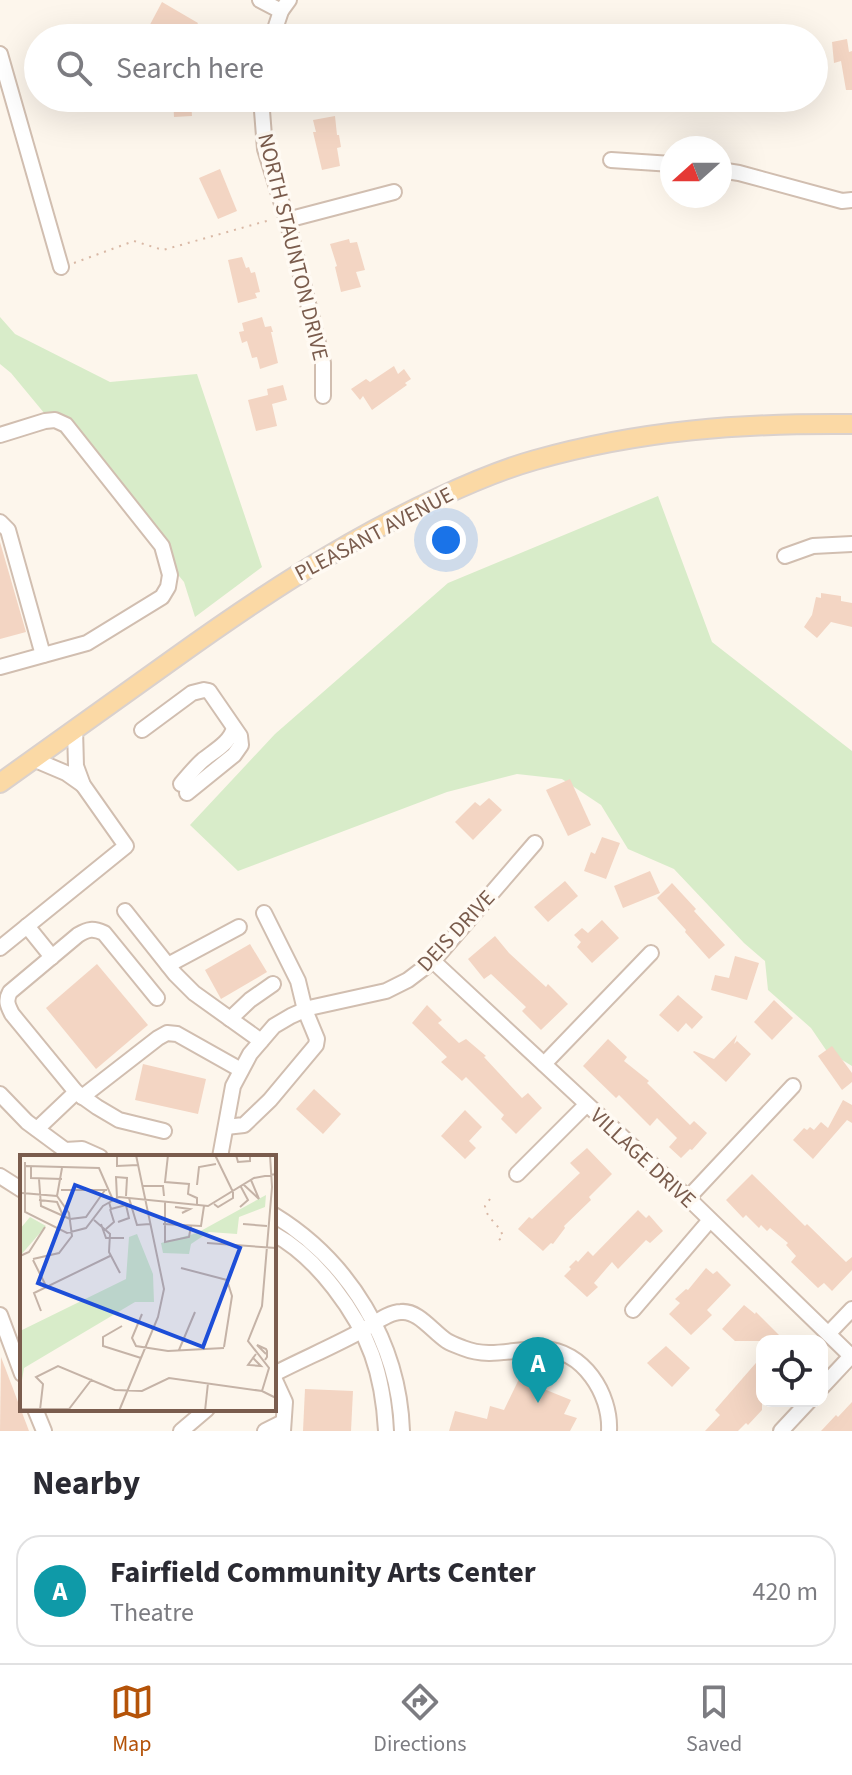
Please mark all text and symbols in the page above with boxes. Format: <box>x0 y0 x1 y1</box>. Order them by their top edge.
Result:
search box <box>24 24 828 112</box>
icon: search <box>52 46 96 90</box>
text: Search here <box>116 47 264 90</box>
street label: NORTH STAUNTON DRIVE <box>249 130 337 364</box>
north arrow <box>660 136 732 208</box>
street label: PLEASANT AVENUE <box>289 479 459 589</box>
your location <box>426 520 466 560</box>
street label: DEIS DRIVE <box>410 883 502 979</box>
street label: VILLAGE DRIVE <box>583 1100 703 1216</box>
inset map <box>20 1155 276 1411</box>
map controls <box>756 1335 828 1407</box>
button: locate <box>756 1335 828 1407</box>
pin: A <box>512 1337 564 1403</box>
text: Nearby <box>32 1459 140 1508</box>
text: Fairfield Community Arts Center <box>110 1551 536 1594</box>
text: A <box>53 1573 67 1610</box>
text: 420 m <box>752 1573 818 1610</box>
text: Theatre <box>110 1594 194 1631</box>
tab: Map <box>110 1680 154 1760</box>
tab: Directions <box>373 1680 466 1760</box>
tab: Saved <box>686 1680 742 1760</box>

